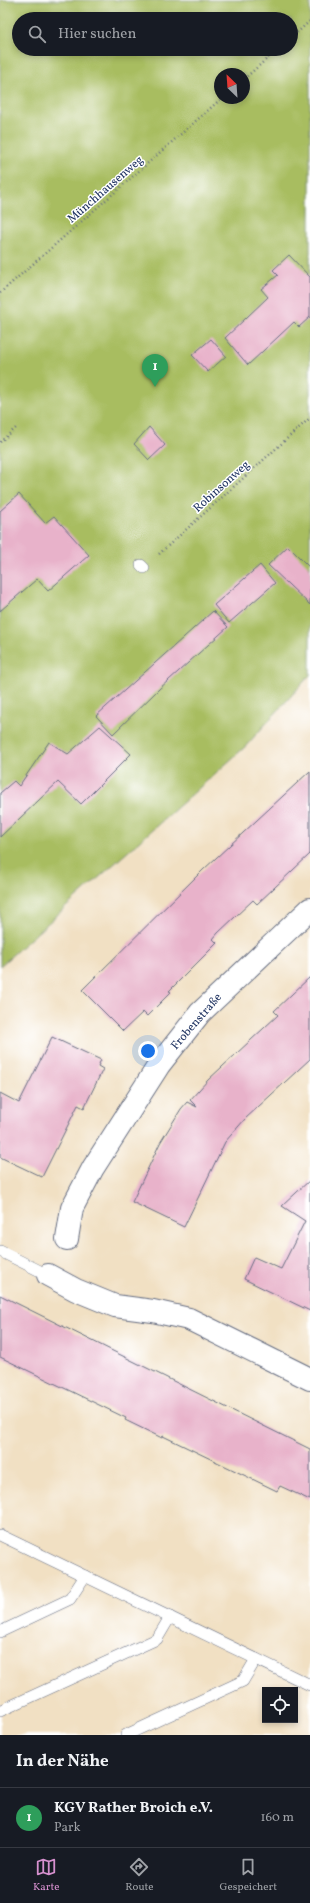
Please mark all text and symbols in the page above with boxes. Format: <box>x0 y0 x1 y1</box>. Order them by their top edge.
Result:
search box <box>12 12 298 56</box>
icon: search <box>26 23 48 45</box>
text: Hier suchen <box>58 24 136 45</box>
north arrow <box>214 68 250 104</box>
street label: Münchhausenweg <box>64 152 147 227</box>
pin: 1 <box>142 354 168 387</box>
street label: Robinsonweg <box>190 457 253 516</box>
street label: Frobenstraße <box>168 990 226 1053</box>
your location <box>138 1041 158 1061</box>
map controls <box>262 1687 298 1723</box>
button: locate <box>262 1687 298 1723</box>
text: In der Nähe <box>16 1750 109 1773</box>
text: KGV Rather Broich e.V. <box>54 1798 213 1819</box>
text: 1 <box>26 1809 32 1827</box>
text: 160 m <box>260 1809 294 1827</box>
text: Park <box>54 1819 81 1837</box>
tab: Karte <box>33 1856 59 1895</box>
tab: Route <box>125 1856 154 1895</box>
tab: Gespeichert <box>219 1856 277 1895</box>

